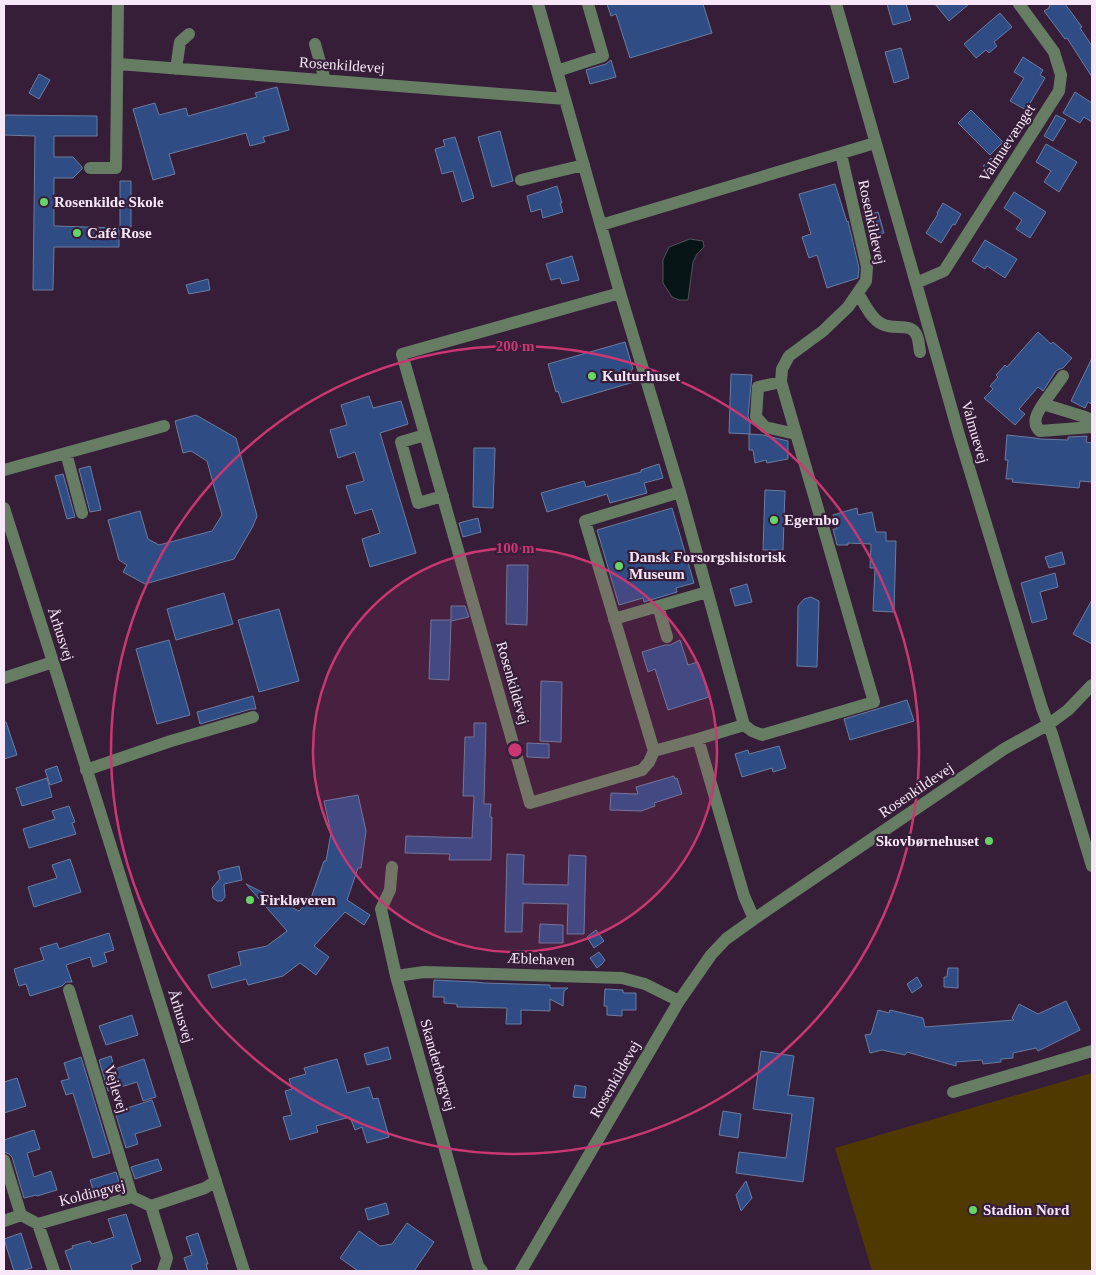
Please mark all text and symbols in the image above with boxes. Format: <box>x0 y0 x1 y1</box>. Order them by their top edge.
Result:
street label: Rosenkildevej <box>299 54 385 76</box>
street label: Valmuevænget <box>976 101 1038 185</box>
street label: Rosenkildevej <box>855 178 889 266</box>
place label: Rosenkilde Skole <box>54 194 164 210</box>
marker: Rosenkilde Skole <box>38 196 50 208</box>
place label: Café Rose <box>87 225 152 241</box>
marker: Café Rose <box>71 227 83 239</box>
text: 200 m <box>496 338 535 354</box>
place label: Kulturhuset <box>602 368 680 384</box>
marker: Kulturhuset <box>586 370 598 382</box>
street label: Valmuevej <box>958 399 992 465</box>
place label: Egernbo <box>784 512 839 528</box>
marker: Egernbo <box>768 514 780 526</box>
text: 100 m <box>496 540 535 556</box>
place label: Dansk Forsorgshistorisk Museum <box>629 549 787 582</box>
marker: Dansk Forsorgshistorisk Museum <box>613 560 625 572</box>
street label: Århusvej <box>45 605 77 663</box>
street label: Rosenkildevej <box>493 640 533 726</box>
centre of rings <box>506 741 524 759</box>
street label: Rosenkildevej <box>876 759 956 821</box>
place label: Skovbørnehuset <box>876 833 979 849</box>
marker: Skovbørnehuset <box>983 835 995 847</box>
place label: Firkløveren <box>260 892 336 908</box>
marker: Firkløveren <box>244 894 256 906</box>
street label: Æblehaven <box>507 950 575 968</box>
street label: Århusvej <box>165 987 197 1045</box>
street label: Skanderborgvej <box>417 1017 459 1113</box>
street label: Rosenkildevej <box>587 1038 643 1120</box>
street label: Vejlevej <box>101 1063 131 1115</box>
street label: Koldingvej <box>57 1177 127 1209</box>
place label: Stadion Nord <box>983 1202 1070 1218</box>
marker: Stadion Nord <box>967 1204 979 1216</box>

